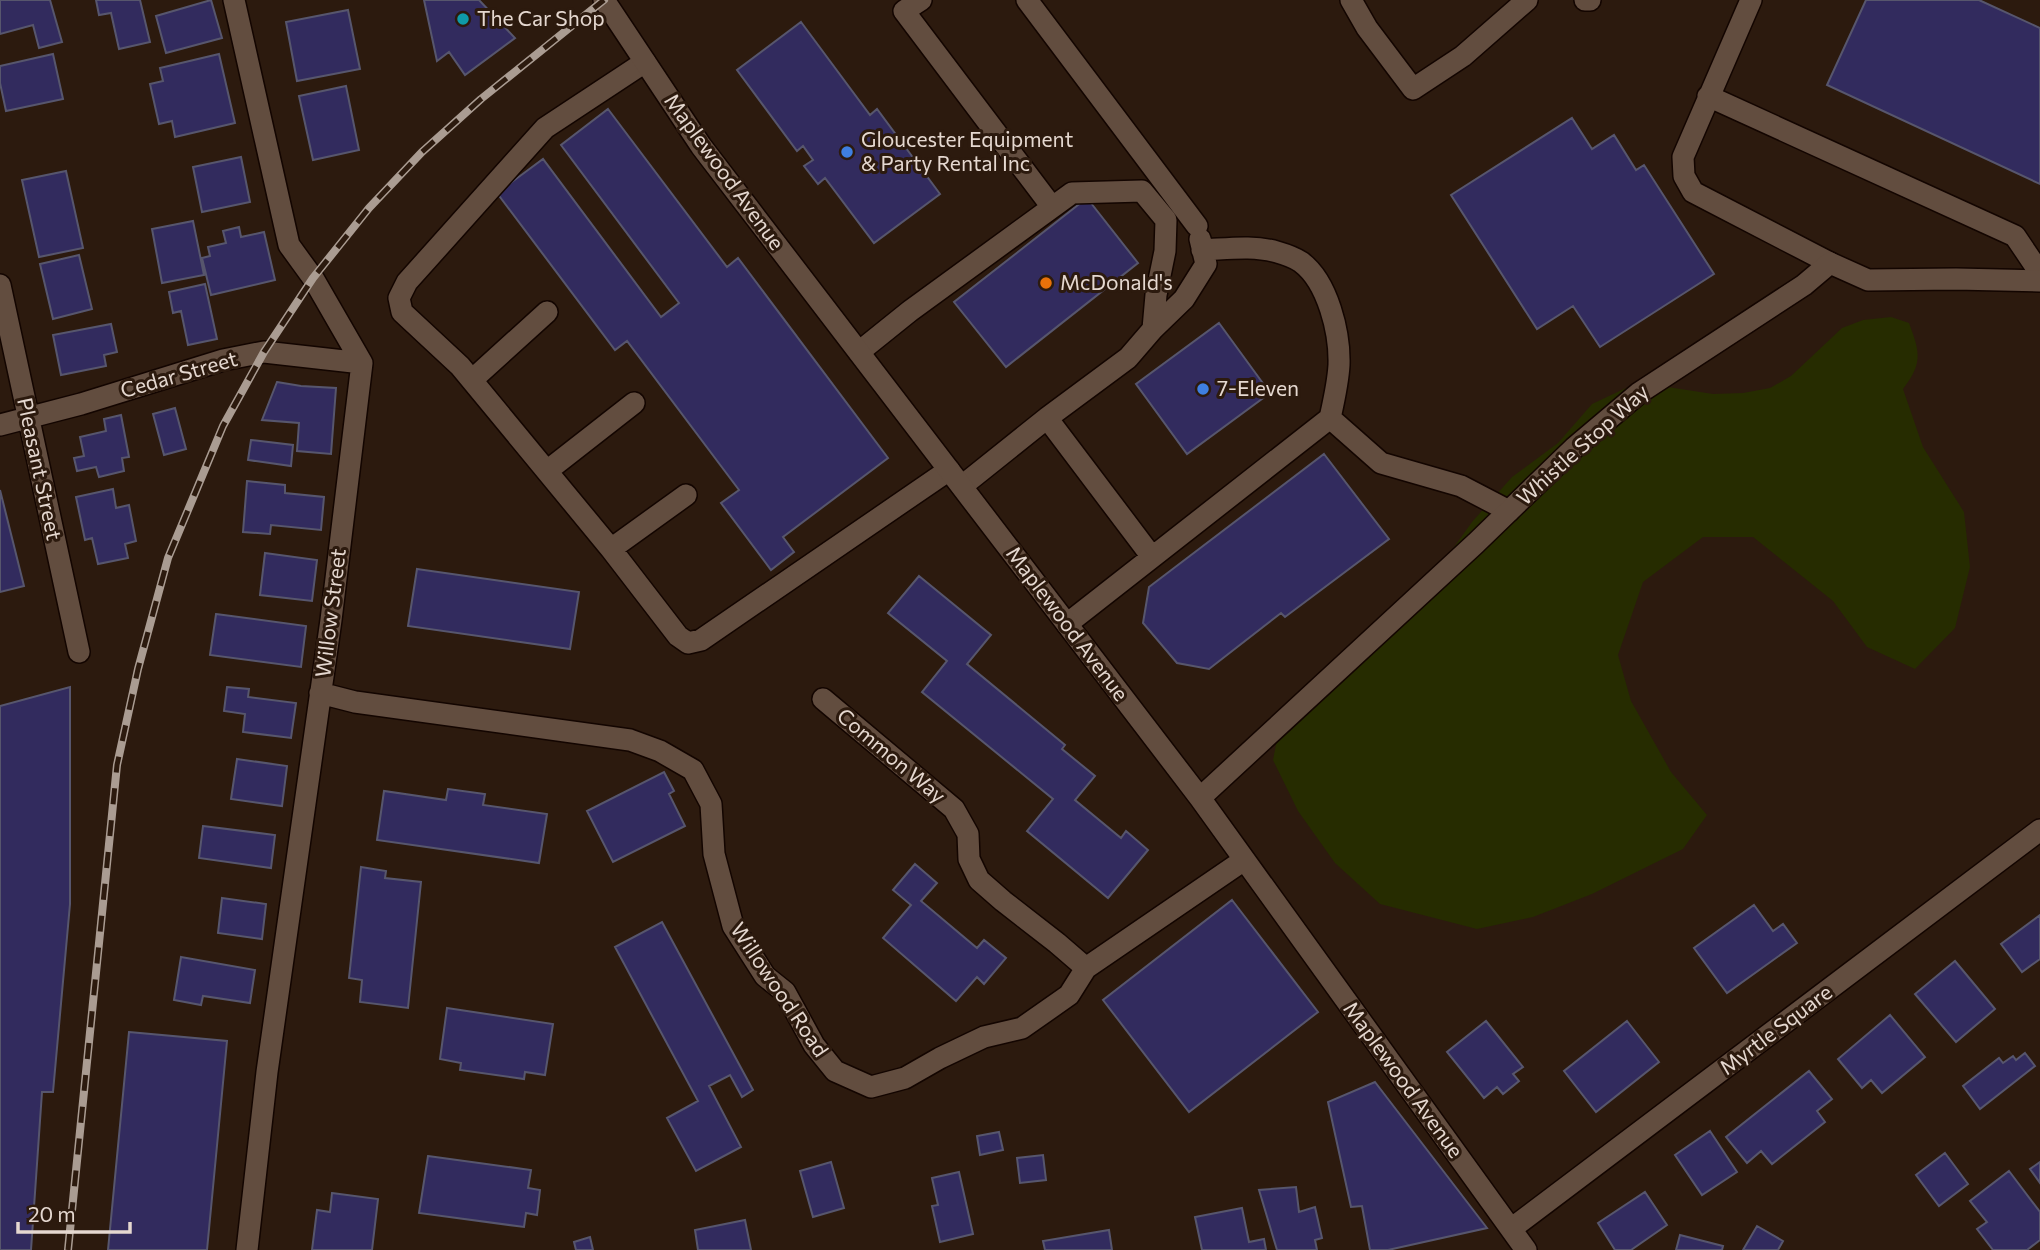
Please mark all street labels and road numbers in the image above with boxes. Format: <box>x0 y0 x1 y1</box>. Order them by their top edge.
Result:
street label: Maplewood Avenue <box>660 88 790 254</box>
street label: Cedar Street <box>117 345 240 402</box>
street label: Whistle Stop Way <box>1511 378 1653 510</box>
street label: Pleasant Street <box>13 395 68 542</box>
street label: Maplewood Avenue <box>1002 541 1134 705</box>
street label: Willow Street <box>309 547 350 679</box>
street label: Common Way <box>833 702 951 808</box>
street label: Willowood Road <box>726 917 834 1061</box>
street label: Myrtle Square <box>1714 978 1836 1079</box>
street label: Maplewood Avenue <box>1339 996 1469 1162</box>

